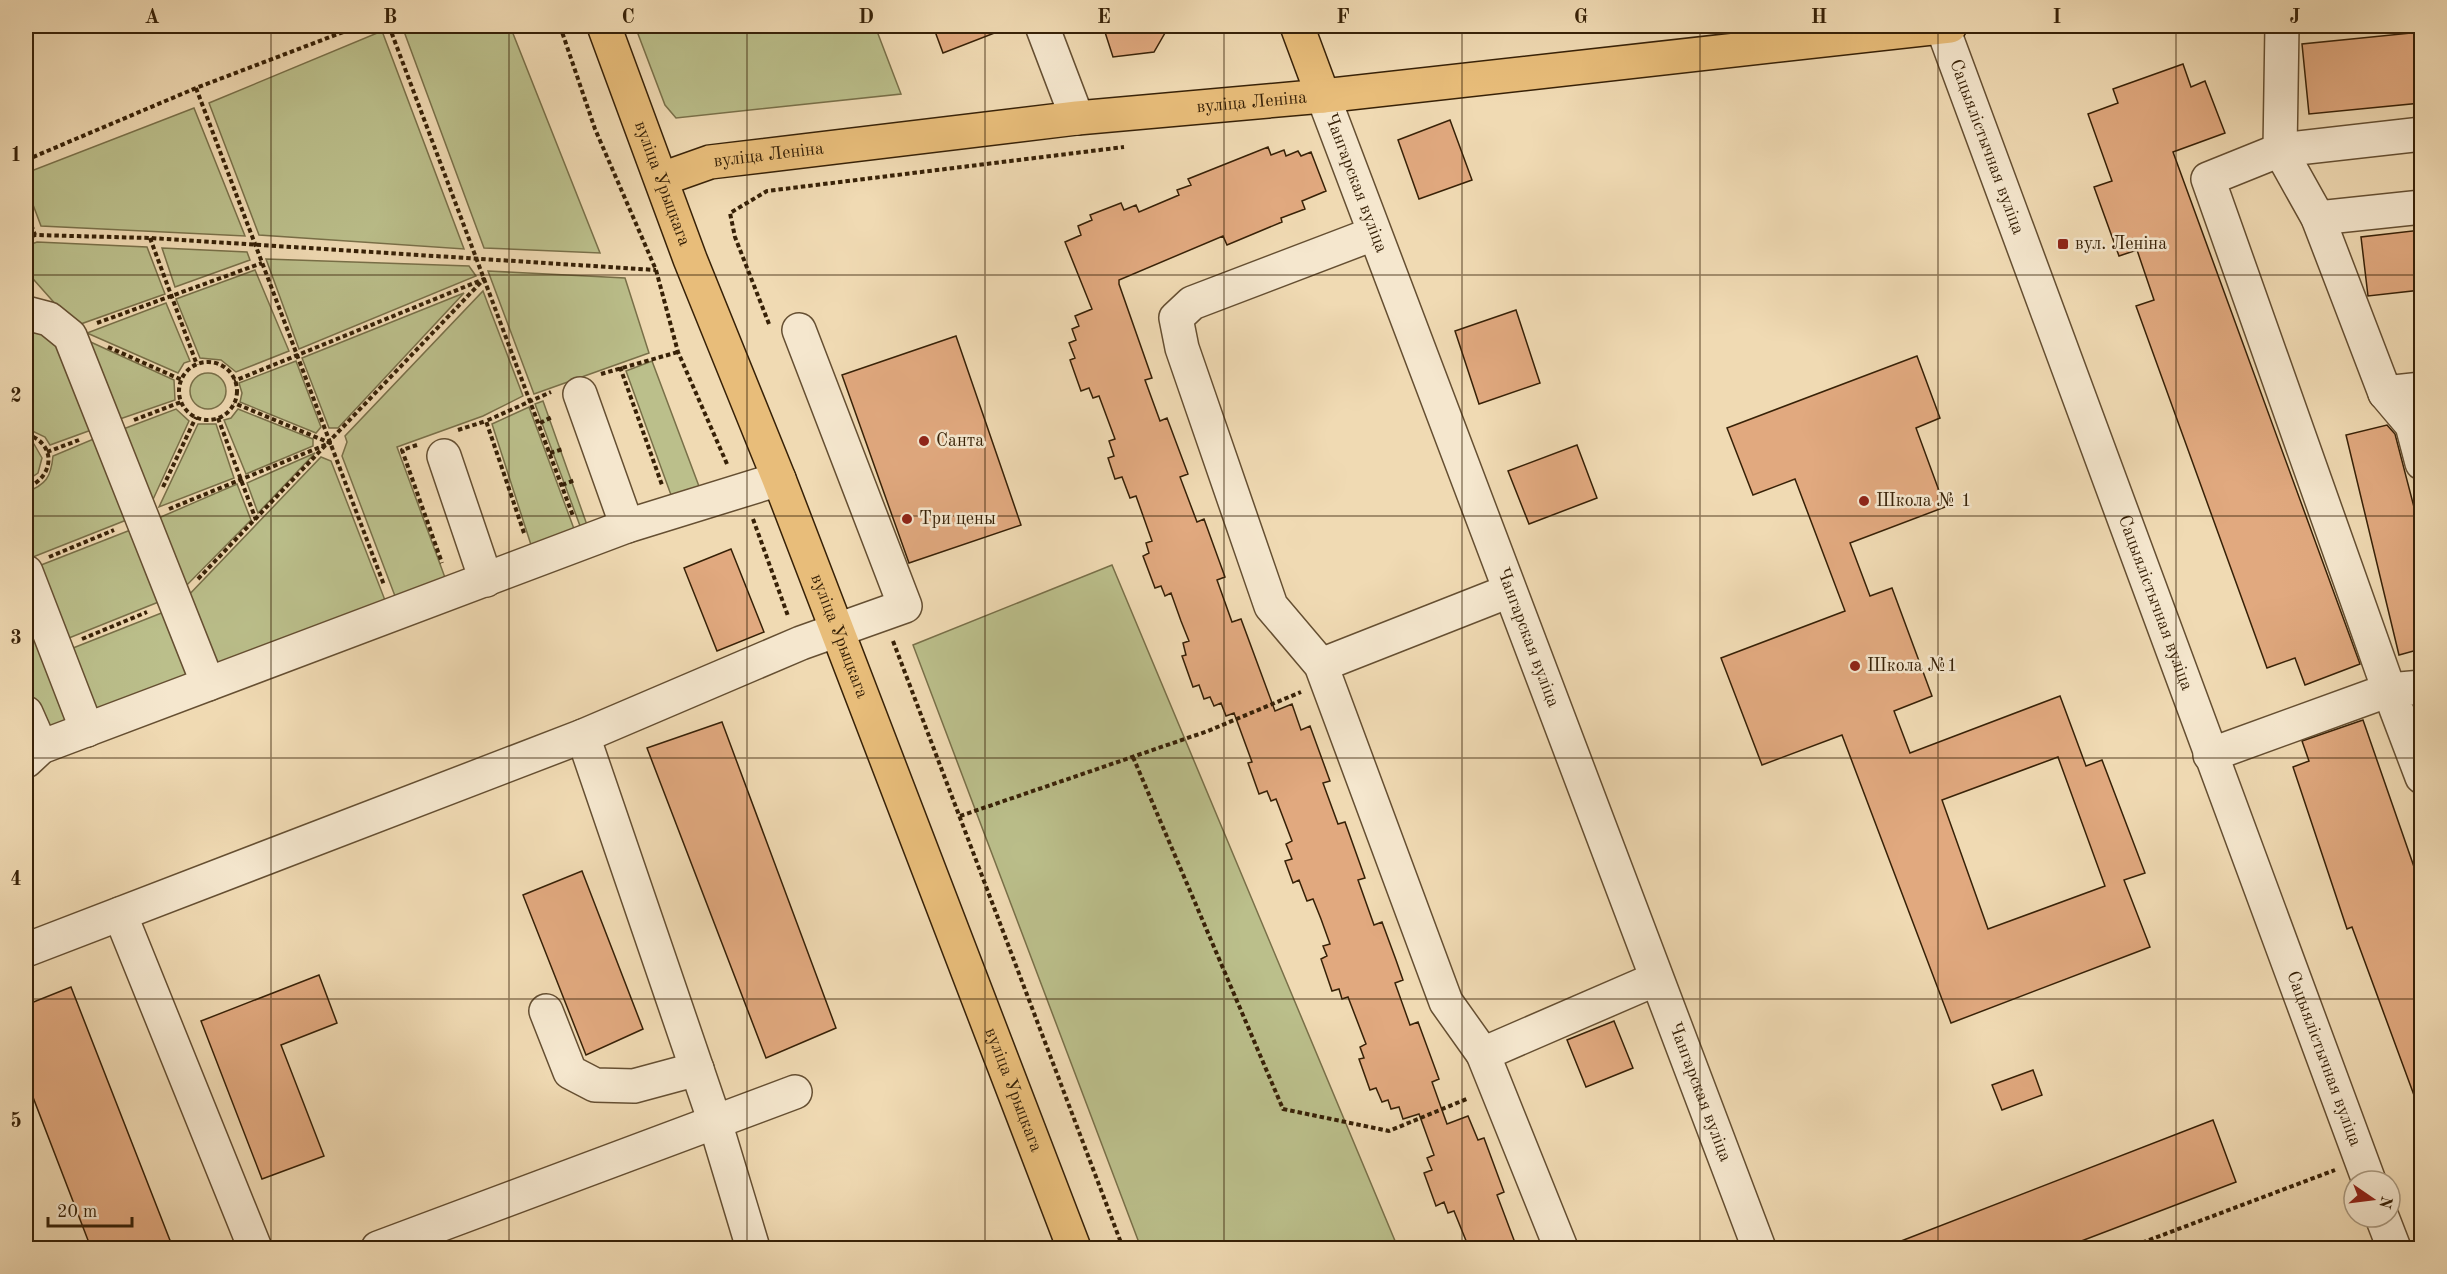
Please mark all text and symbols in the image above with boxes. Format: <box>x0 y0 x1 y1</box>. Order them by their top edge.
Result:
text: A <box>144 8 160 28</box>
text: B <box>383 8 397 28</box>
text: C <box>621 8 635 28</box>
text: D <box>858 8 874 28</box>
text: E <box>1097 8 1111 28</box>
text: F <box>1336 8 1350 28</box>
text: G <box>1574 8 1588 28</box>
text: H <box>1811 8 1827 28</box>
text: I <box>2053 8 2061 28</box>
text: J <box>2290 8 2301 28</box>
street label: Сацыялістычная вуліца <box>1946 57 2027 237</box>
street label: вуліца Леніна <box>1196 88 1308 116</box>
street label: Чангарская вуліца <box>1321 111 1390 255</box>
street label: вуліца Урыцкага <box>631 119 693 249</box>
street label: вуліца Леніна <box>713 139 825 170</box>
text: 1 <box>10 146 22 166</box>
place label: вул. Леніна <box>2075 235 2167 253</box>
marker: вул. Леніна <box>2056 237 2070 251</box>
text: 2 <box>10 387 22 407</box>
place label: Санта <box>936 432 984 450</box>
marker: Санта <box>917 434 931 448</box>
place label: Школа № 1 <box>1876 492 1972 510</box>
marker: Школа № 1 <box>1857 494 1871 508</box>
place label: Три цены <box>919 510 996 528</box>
marker: Три цены <box>900 512 914 526</box>
street label: Сацыялістычная вуліца <box>2115 513 2196 693</box>
street label: Чангарская вуліца <box>1493 565 1563 710</box>
street label: вуліца Урыцкага <box>807 572 871 701</box>
text: 3 <box>10 629 22 649</box>
place label: Школа №1 <box>1867 657 1957 675</box>
marker: Школа №1 <box>1848 659 1862 673</box>
text: 4 <box>10 870 22 890</box>
street label: Сацыялістычная вуліца <box>2283 969 2364 1149</box>
street label: Чангарская вуліца <box>1665 1020 1735 1164</box>
street label: вуліца Урыцкага <box>981 1025 1045 1155</box>
text: 5 <box>10 1111 22 1132</box>
north arrow <box>2342 1169 2402 1229</box>
scale bar <box>48 1190 132 1228</box>
text: N <box>2375 1194 2394 1211</box>
text: 20 m <box>57 1203 97 1221</box>

